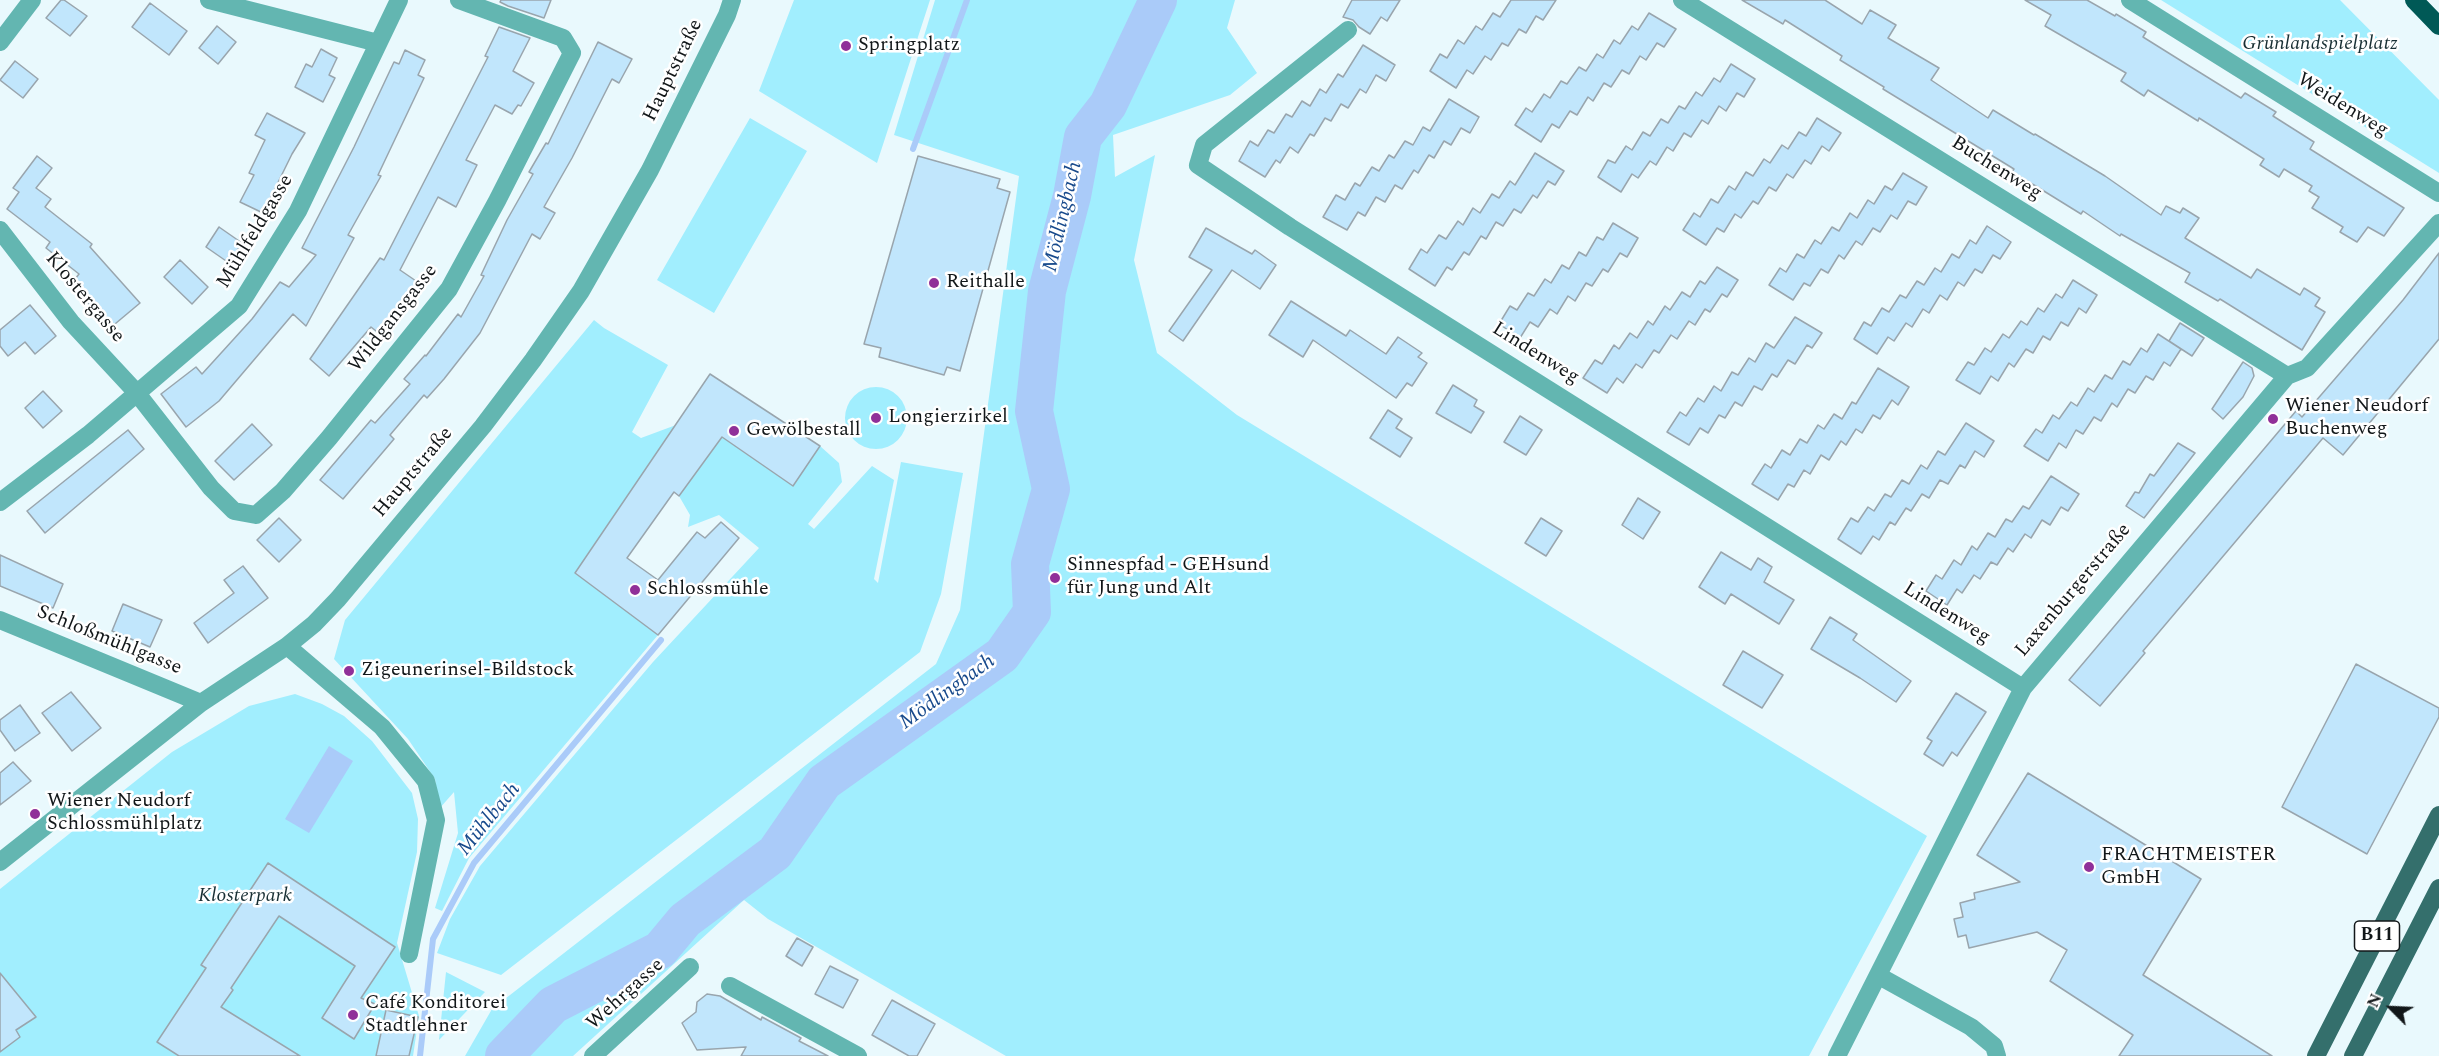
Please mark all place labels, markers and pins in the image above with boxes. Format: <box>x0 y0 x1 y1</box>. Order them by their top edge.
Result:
place label: Springplatz <box>858 34 960 58</box>
marker: Springplatz <box>839 39 853 53</box>
place label: Reithalle <box>946 271 1025 295</box>
marker: Reithalle <box>927 276 941 290</box>
place label: Wiener Neudorf Buchenweg <box>2285 395 2428 442</box>
place label: Longierzirkel <box>888 406 1008 430</box>
marker: Longierzirkel <box>869 411 883 425</box>
marker: Wiener Neudorf Buchenweg <box>2266 412 2280 426</box>
place label: Gewölbestall <box>746 419 861 443</box>
marker: Gewölbestall <box>727 424 741 438</box>
place label: Sinnespfad - GEHsund für Jung und Alt <box>1067 554 1269 601</box>
marker: Sinnespfad - GEHsund für Jung und Alt <box>1048 571 1062 585</box>
place label: Schlossmühle <box>647 578 769 602</box>
marker: Schlossmühle <box>628 583 642 597</box>
place label: Zigeunerinsel-Bildstock <box>361 659 574 683</box>
marker: Zigeunerinsel-Bildstock <box>342 664 356 678</box>
place label: Wiener Neudorf Schlossmühlplatz <box>47 790 203 837</box>
marker: Wiener Neudorf Schlossmühlplatz <box>28 807 42 821</box>
place label: FRACHTMEISTER GmbH <box>2101 844 2275 891</box>
marker: FRACHTMEISTER GmbH <box>2082 860 2096 874</box>
place label: Café Konditorei Stadtlehner <box>365 992 506 1039</box>
marker: Café Konditorei Stadtlehner <box>346 1008 360 1022</box>

